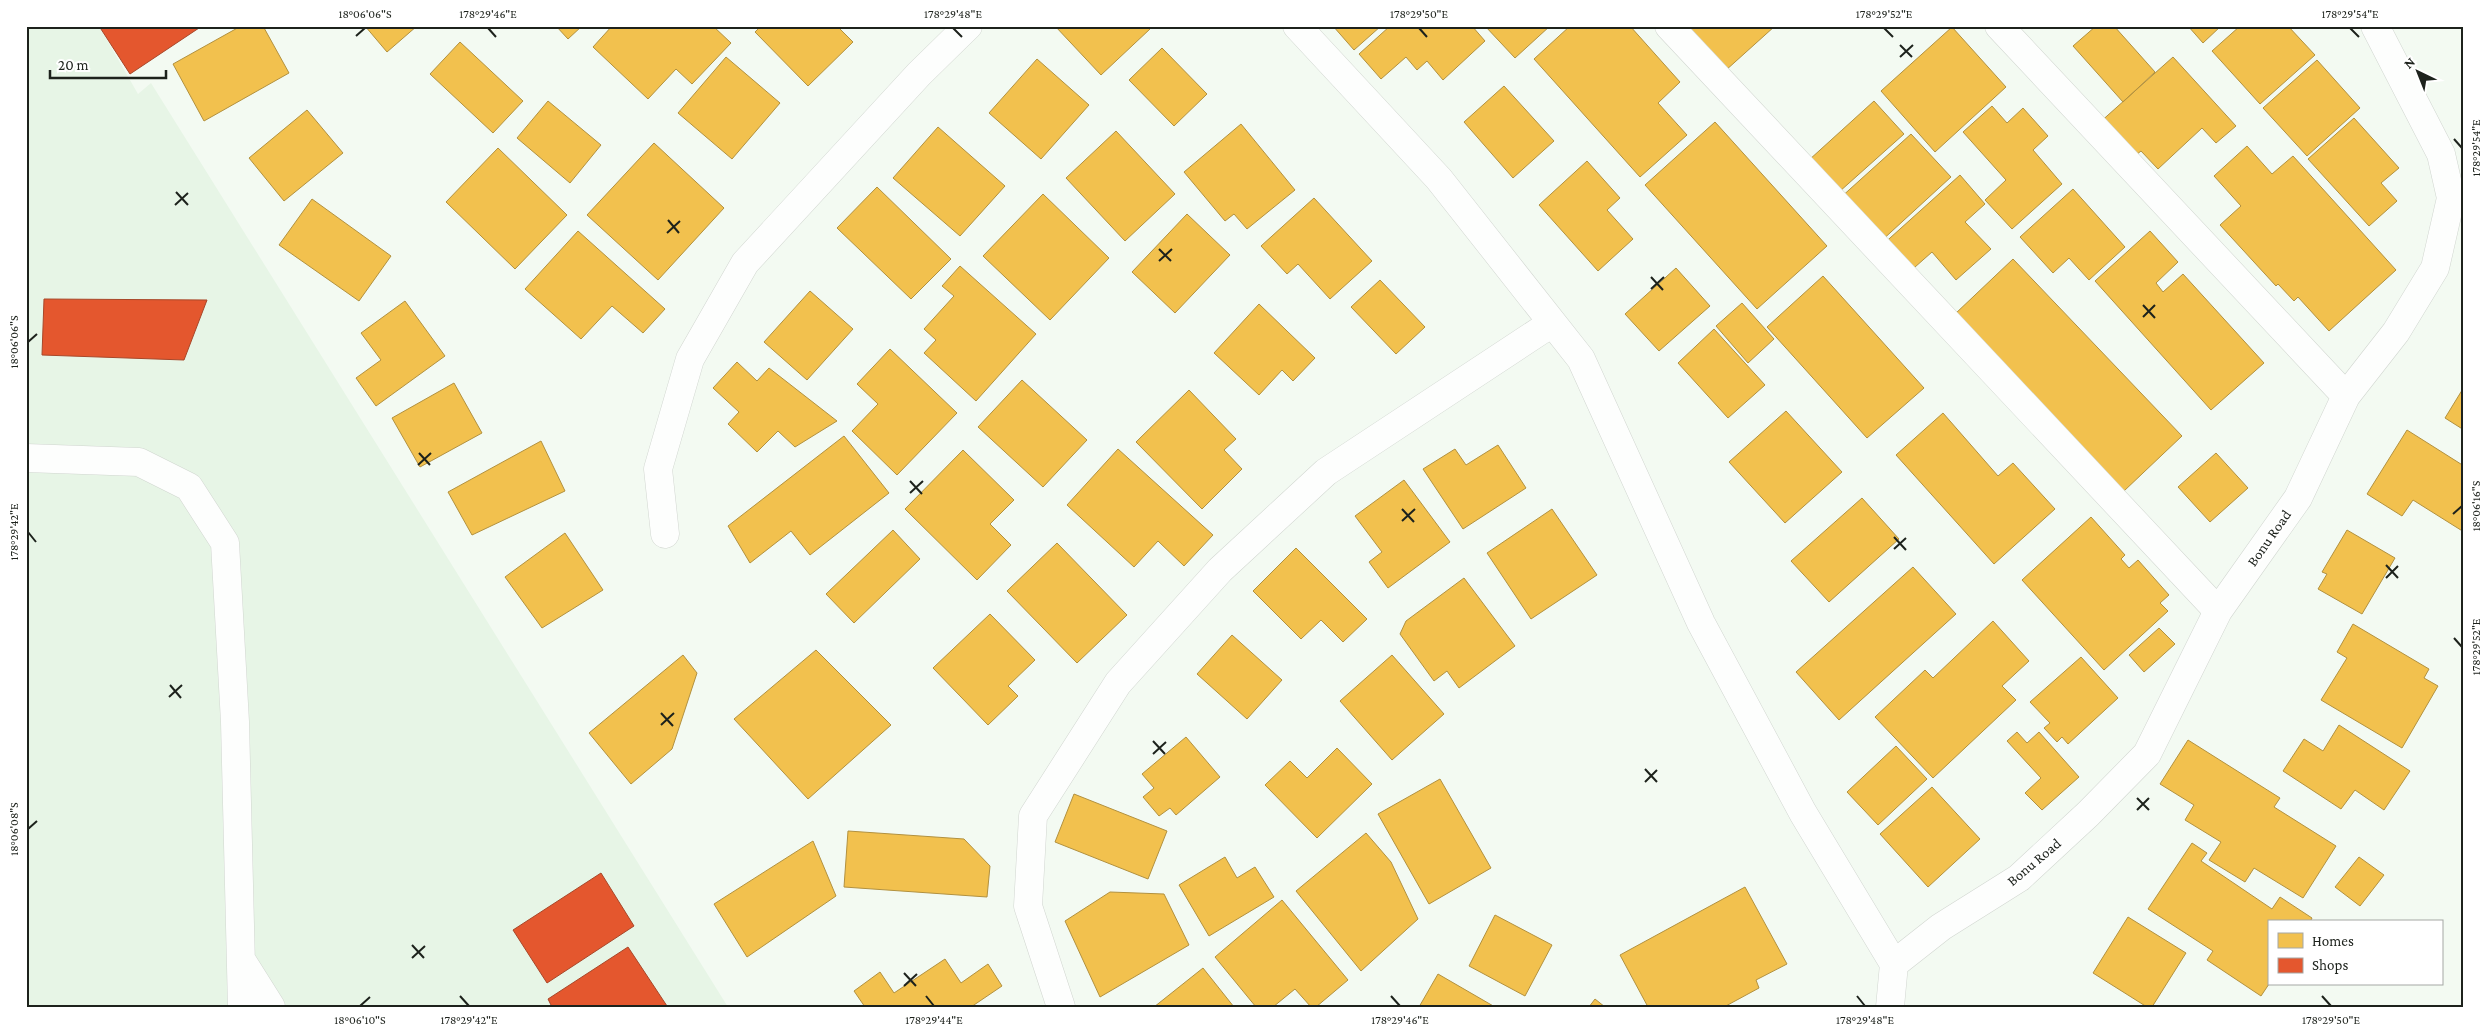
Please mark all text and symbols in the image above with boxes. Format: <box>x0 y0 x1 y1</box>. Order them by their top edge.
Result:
text: 18°06'06"S <box>338 7 392 21</box>
text: 178°29'46"E <box>459 7 517 21</box>
text: 178°29'48"E <box>924 7 982 21</box>
text: 178°29'50"E <box>1390 7 1448 21</box>
text: 178°29'52"E <box>1856 7 1913 21</box>
text: 178°29'54"E <box>2321 7 2379 21</box>
scale bar <box>50 48 166 80</box>
north arrow <box>2392 48 2442 98</box>
text: N <box>2400 53 2418 72</box>
text: 20 m <box>58 57 89 73</box>
text: 178°29'54"E <box>2469 119 2483 177</box>
text: 18°06'06"S <box>7 315 21 369</box>
text: 18°06'16"S <box>2469 480 2483 531</box>
text: 178°29'42"E <box>7 503 21 561</box>
street label: Bonu Road <box>2244 507 2294 569</box>
text: 178°29'52"E <box>2469 618 2483 675</box>
text: 18°06'08"S <box>7 802 21 856</box>
street label: Bonu Road <box>2004 835 2064 889</box>
legend <box>2268 920 2442 986</box>
text: Homes <box>2312 933 2354 949</box>
text: Shops <box>2312 957 2348 974</box>
text: 18°06'10"S <box>334 1013 386 1027</box>
text: 178°29'42"E <box>440 1013 498 1027</box>
text: 178°29'44"E <box>905 1013 963 1027</box>
text: 178°29'46"E <box>1371 1013 1429 1027</box>
text: 178°29'48"E <box>1836 1013 1894 1027</box>
text: 178°29'50"E <box>2302 1013 2360 1027</box>

